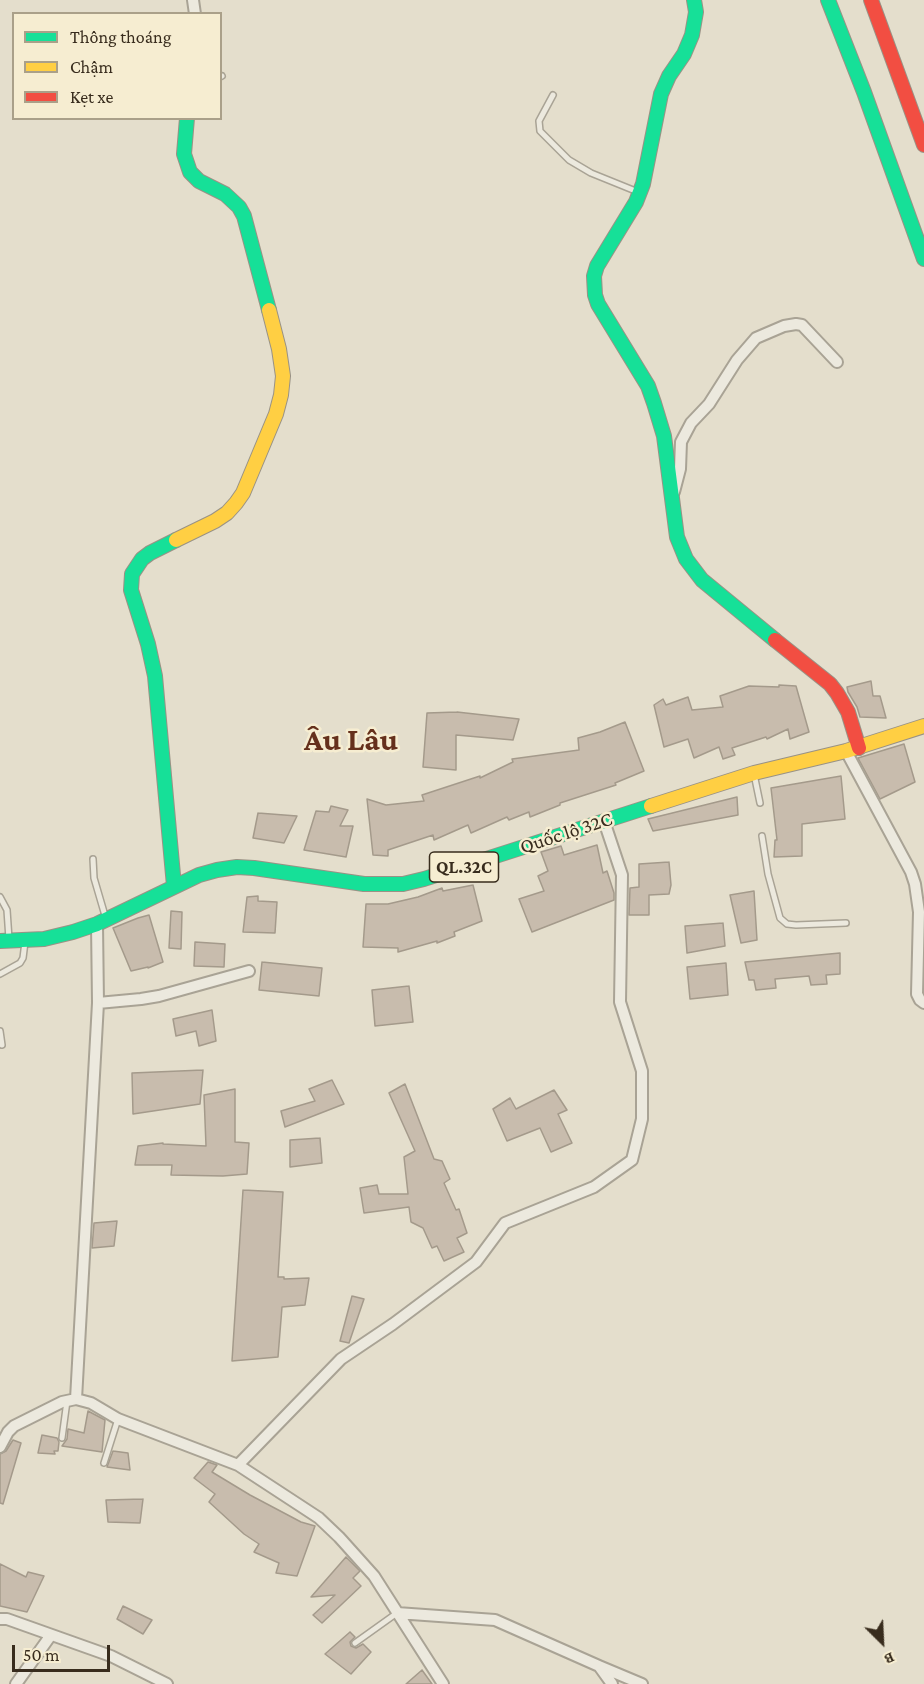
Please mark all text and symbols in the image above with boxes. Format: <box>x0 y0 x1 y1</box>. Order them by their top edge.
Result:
legend <box>12 12 222 120</box>
text: Thông thoáng <box>70 27 171 47</box>
text: Chậm <box>70 57 113 77</box>
text: Kẹt xe <box>70 87 113 107</box>
district label: Âu Lâu <box>304 721 398 759</box>
street label: Quốc lộ 32C <box>517 807 615 859</box>
road number: QL.32C <box>430 852 498 882</box>
north arrow <box>852 1612 912 1672</box>
scale bar <box>15 1633 112 1671</box>
text: 50 m <box>23 1645 60 1665</box>
text: B <box>882 1649 897 1669</box>

